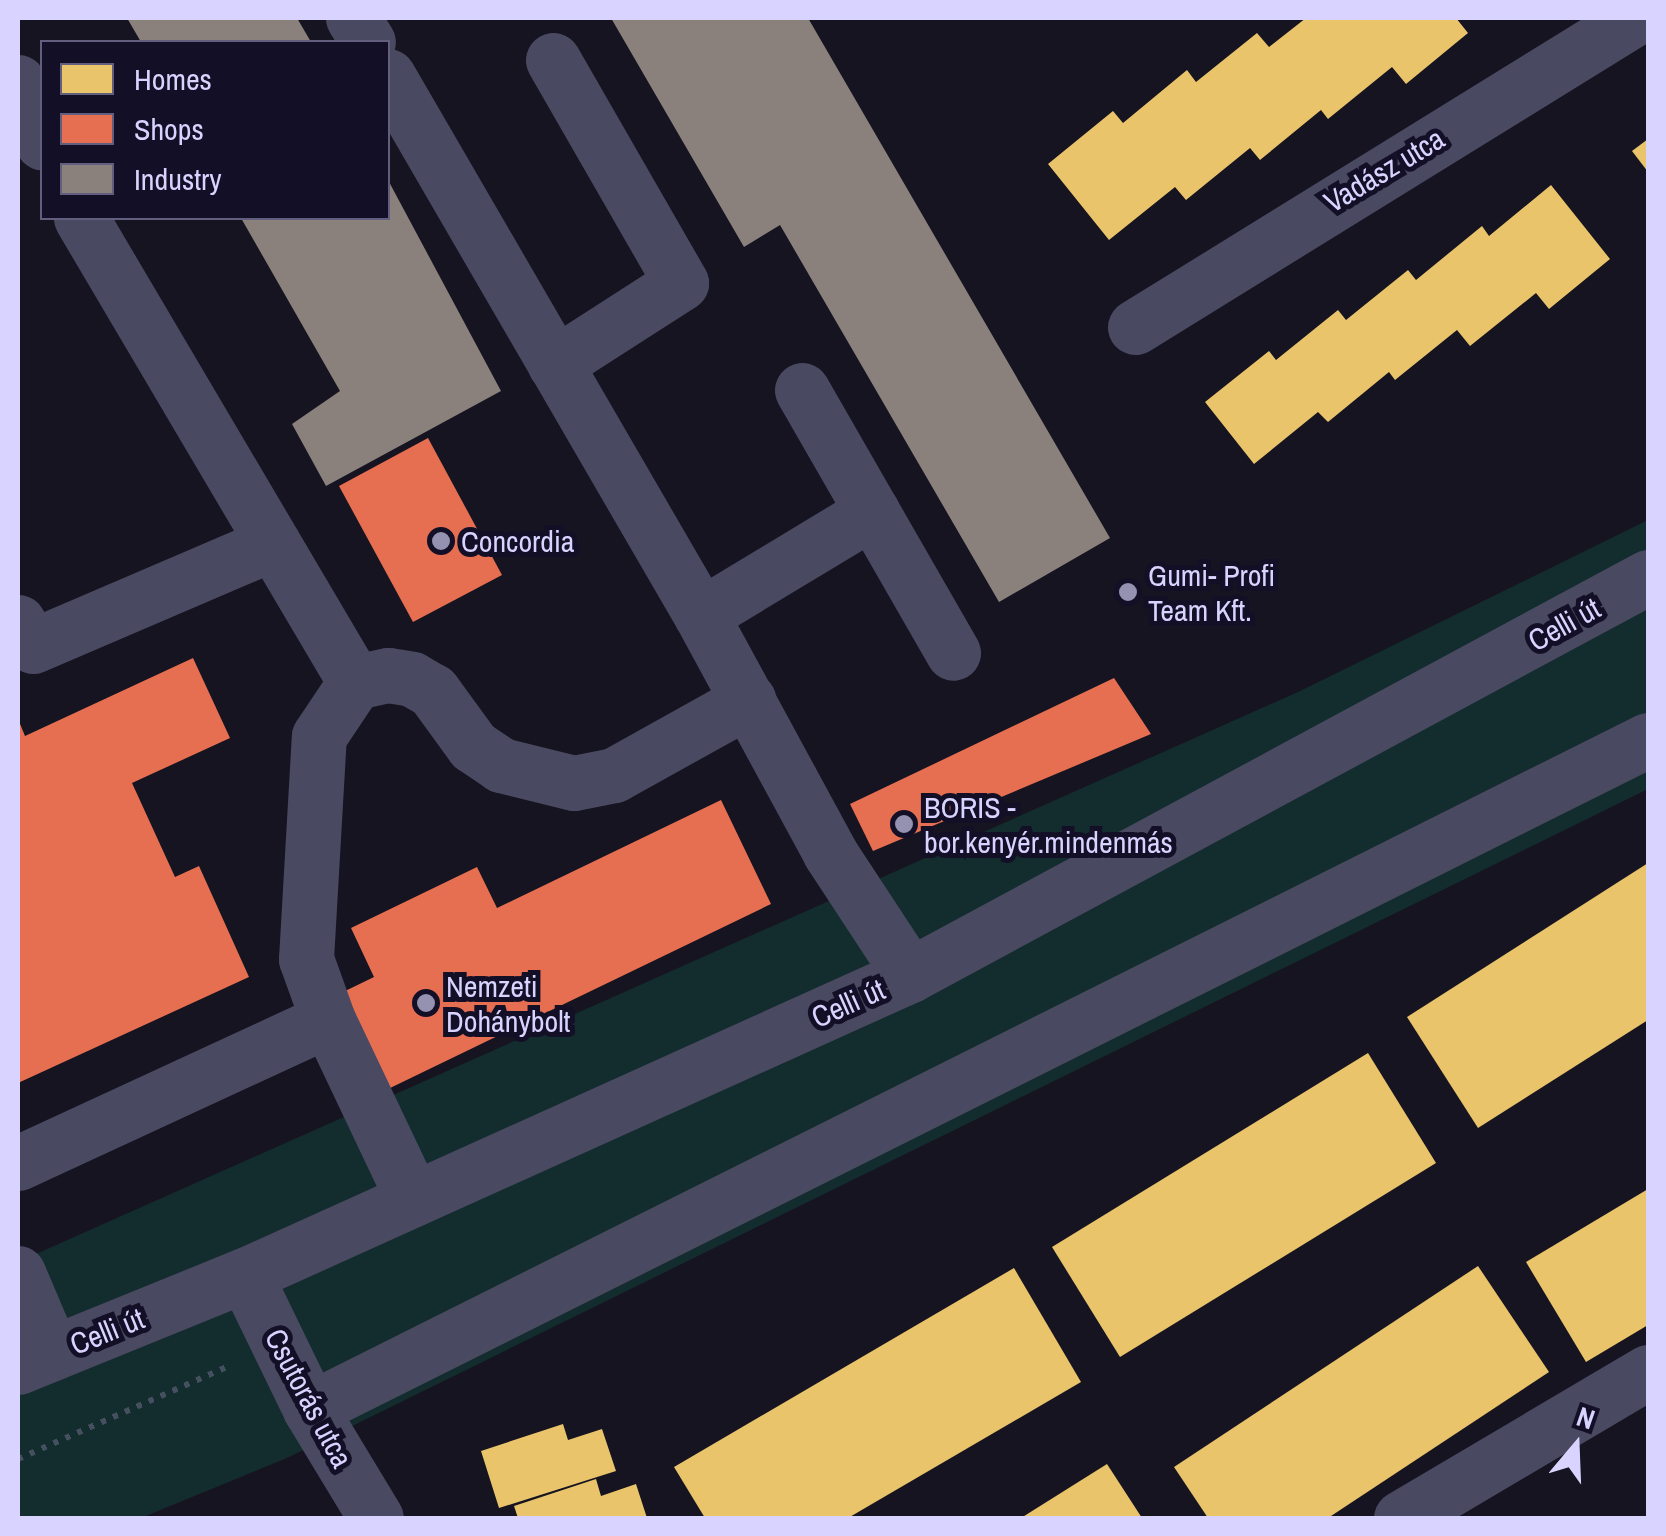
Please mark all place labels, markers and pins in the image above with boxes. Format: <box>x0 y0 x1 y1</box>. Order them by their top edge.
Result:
place label: Concordia <box>461 523 574 559</box>
marker: Concordia <box>430 530 452 552</box>
place label: Gumi- Profi Team Kft. <box>1148 557 1275 628</box>
marker: Gumi- Profi Team Kft. <box>1117 581 1139 603</box>
place label: BORIS - bor.kenyér.mindenmás <box>924 789 1173 860</box>
marker: BORIS - bor.kenyér.mindenmás <box>893 813 915 835</box>
place label: Nemzeti Dohánybolt <box>446 968 570 1038</box>
marker: Nemzeti Dohánybolt <box>415 992 437 1014</box>

